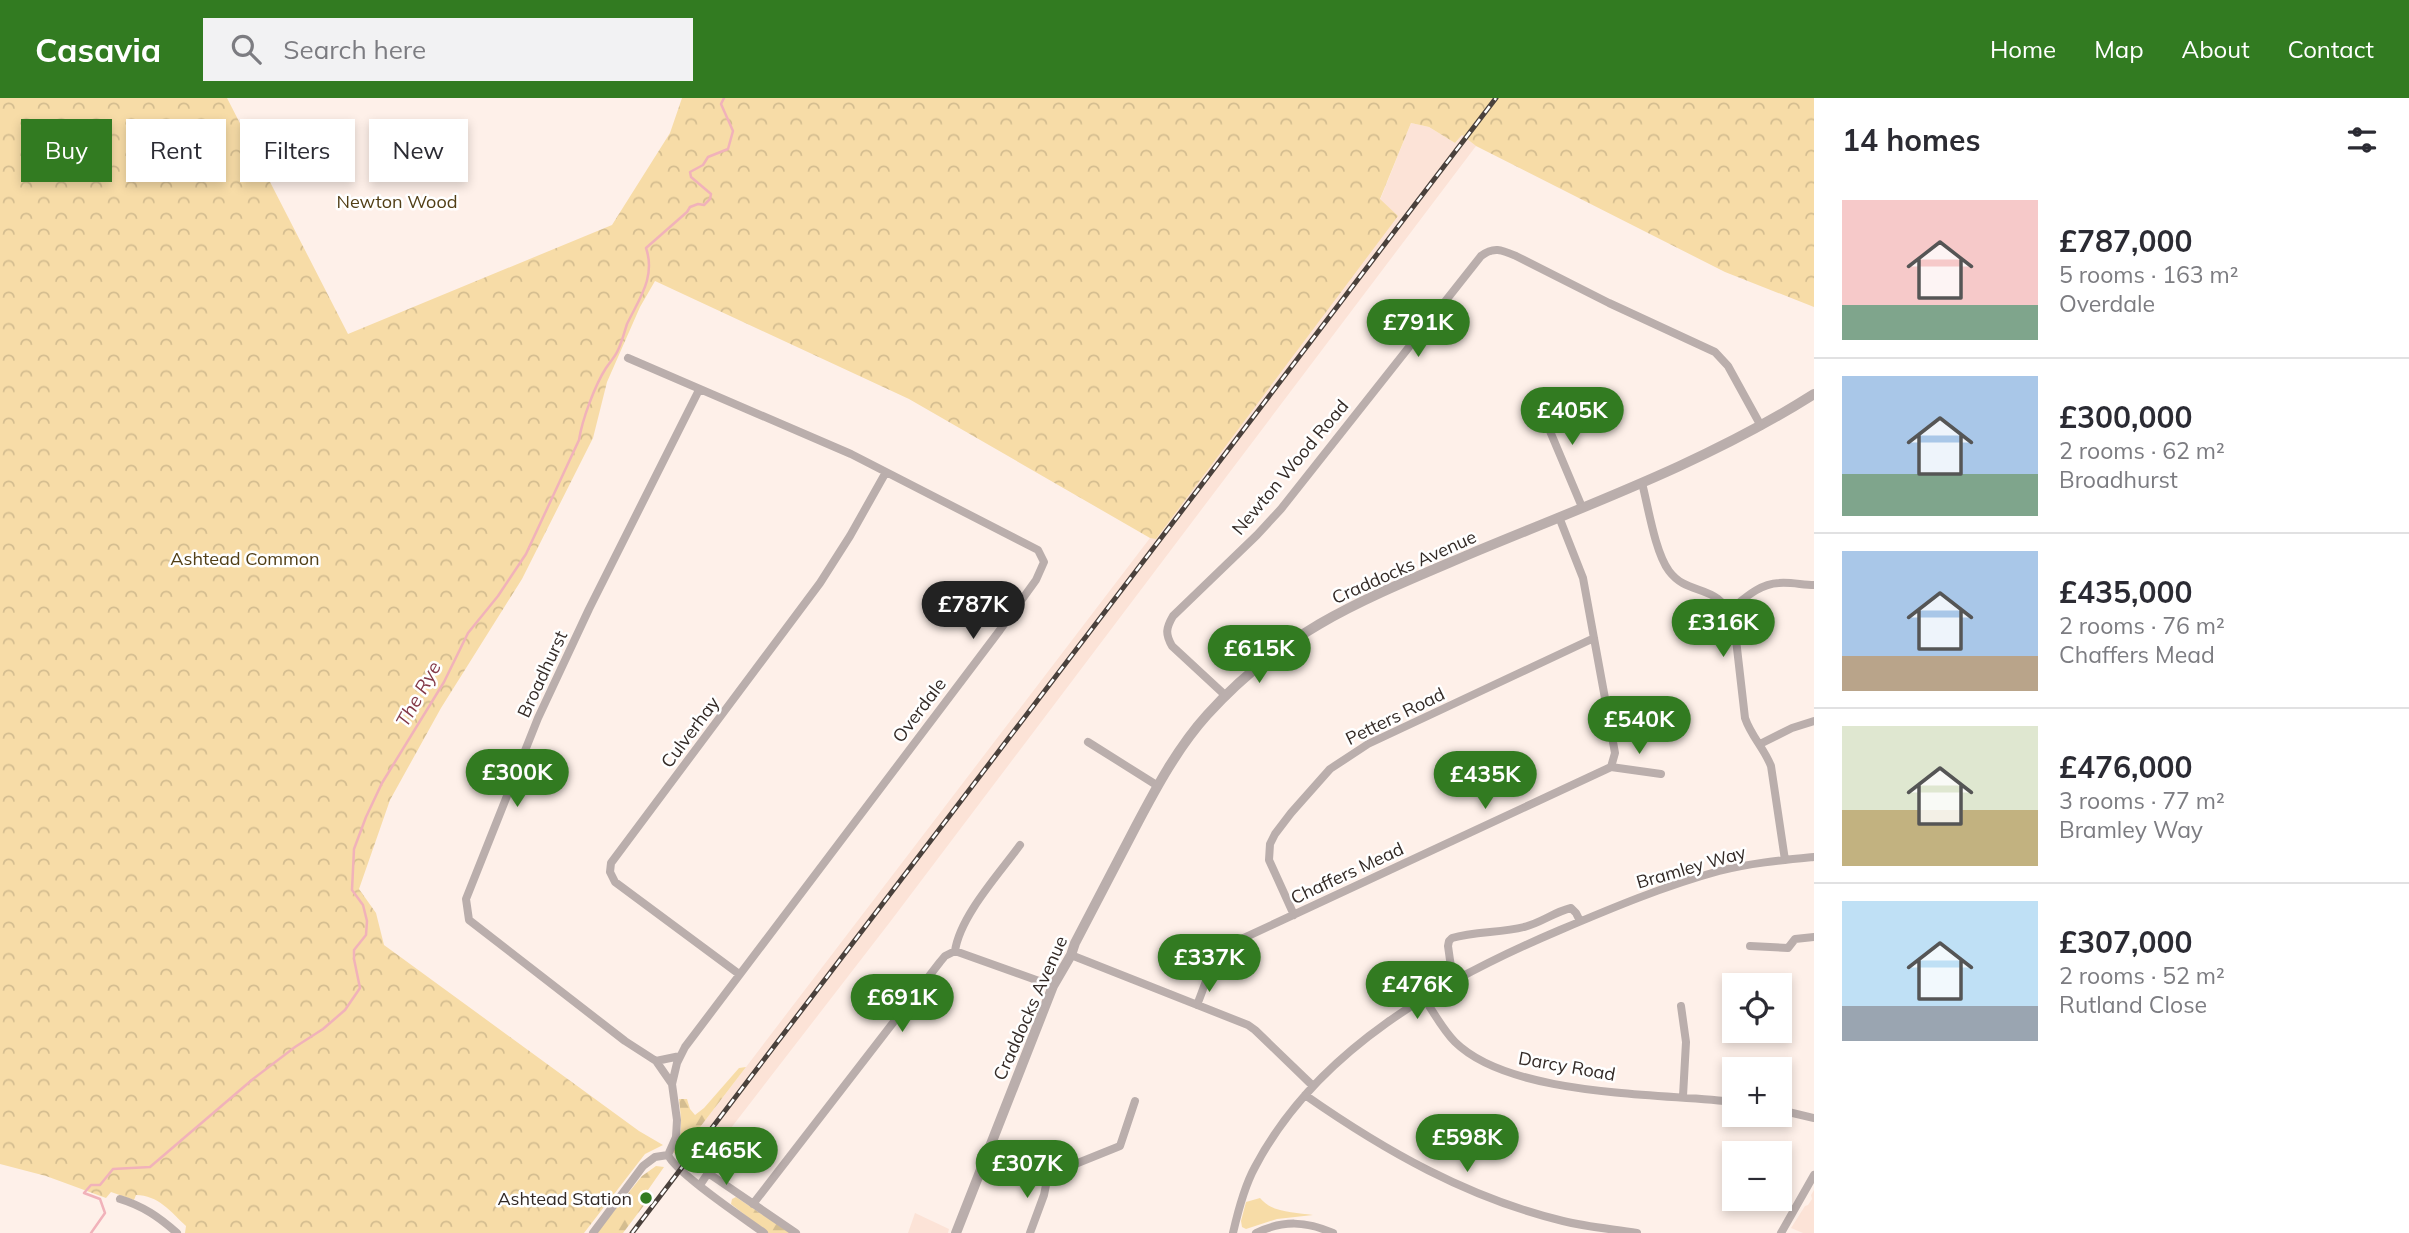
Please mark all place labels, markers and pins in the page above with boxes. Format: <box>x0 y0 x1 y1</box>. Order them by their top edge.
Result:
pin: £791K <box>1369 300 1467 359</box>
pin: £405K <box>1523 388 1621 447</box>
pin: £787K <box>924 582 1022 641</box>
pin: £316K <box>1674 600 1772 659</box>
pin: £615K <box>1210 626 1308 685</box>
pin: £540K <box>1590 696 1688 756</box>
pin: £300K <box>468 750 566 809</box>
pin: £435K <box>1436 752 1534 811</box>
pin: £337K <box>1160 934 1258 994</box>
pin: £476K <box>1368 962 1466 1021</box>
pin: £691K <box>853 974 951 1034</box>
pin: £598K <box>1418 1114 1516 1174</box>
pin: £465K <box>677 1128 775 1187</box>
pin: £307K <box>978 1140 1076 1200</box>
place label: Ashtead Station <box>497 1187 632 1210</box>
marker: Ashtead Station <box>638 1190 654 1206</box>

